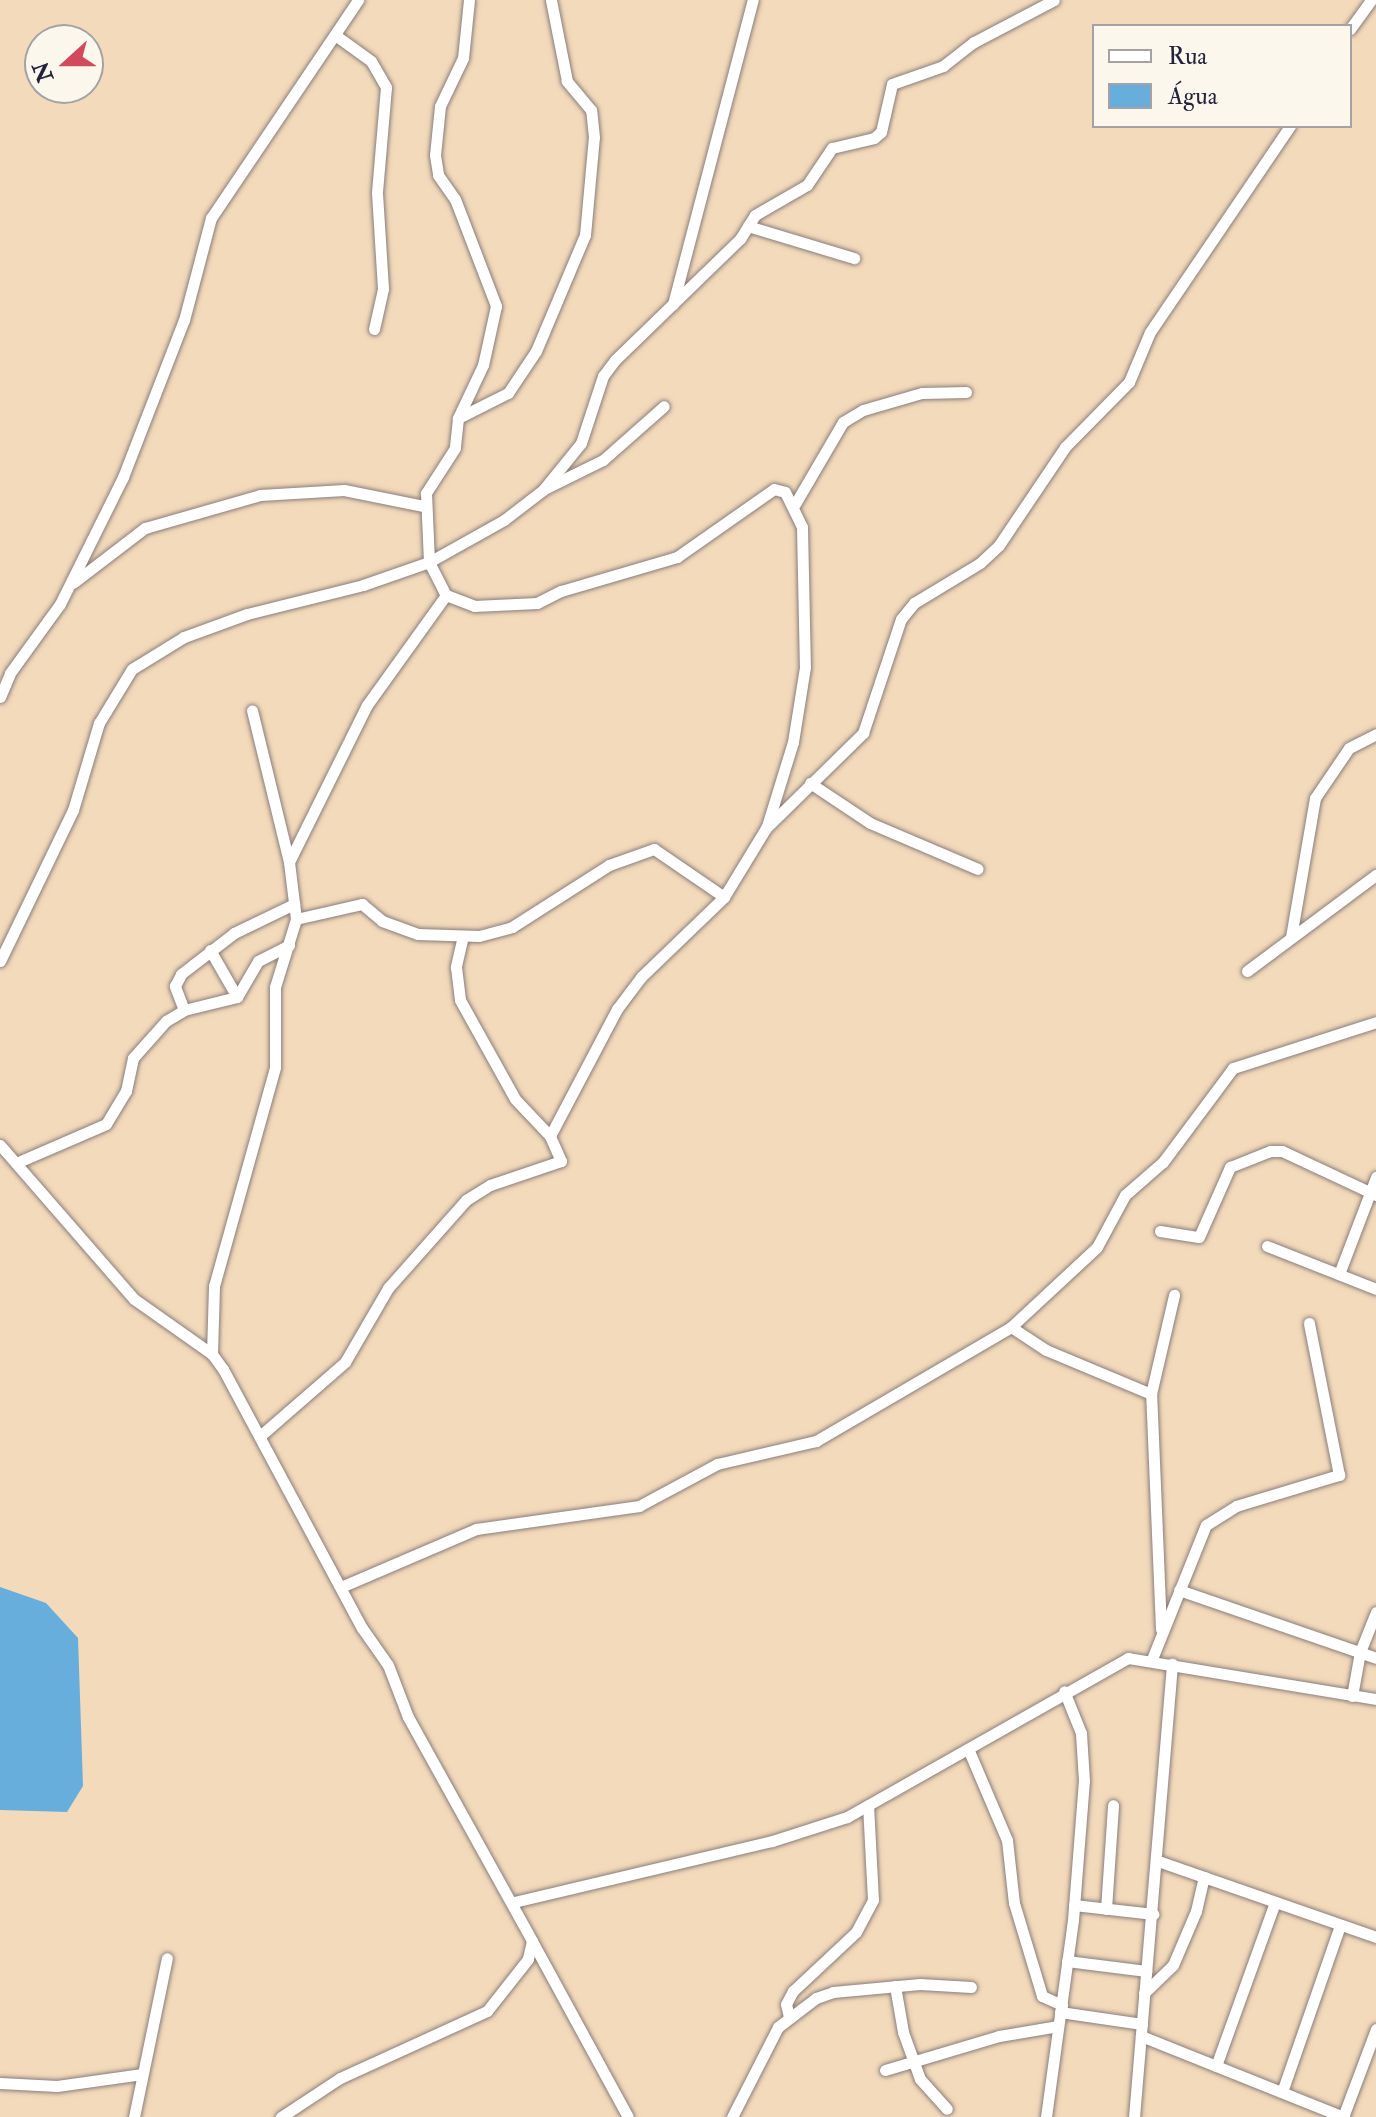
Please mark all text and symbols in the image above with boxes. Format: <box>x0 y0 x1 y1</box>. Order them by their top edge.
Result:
north arrow <box>24 24 104 104</box>
legend <box>1092 24 1352 128</box>
text: Rua <box>1168 41 1207 72</box>
text: N <box>27 58 60 86</box>
text: Água <box>1168 81 1218 112</box>

